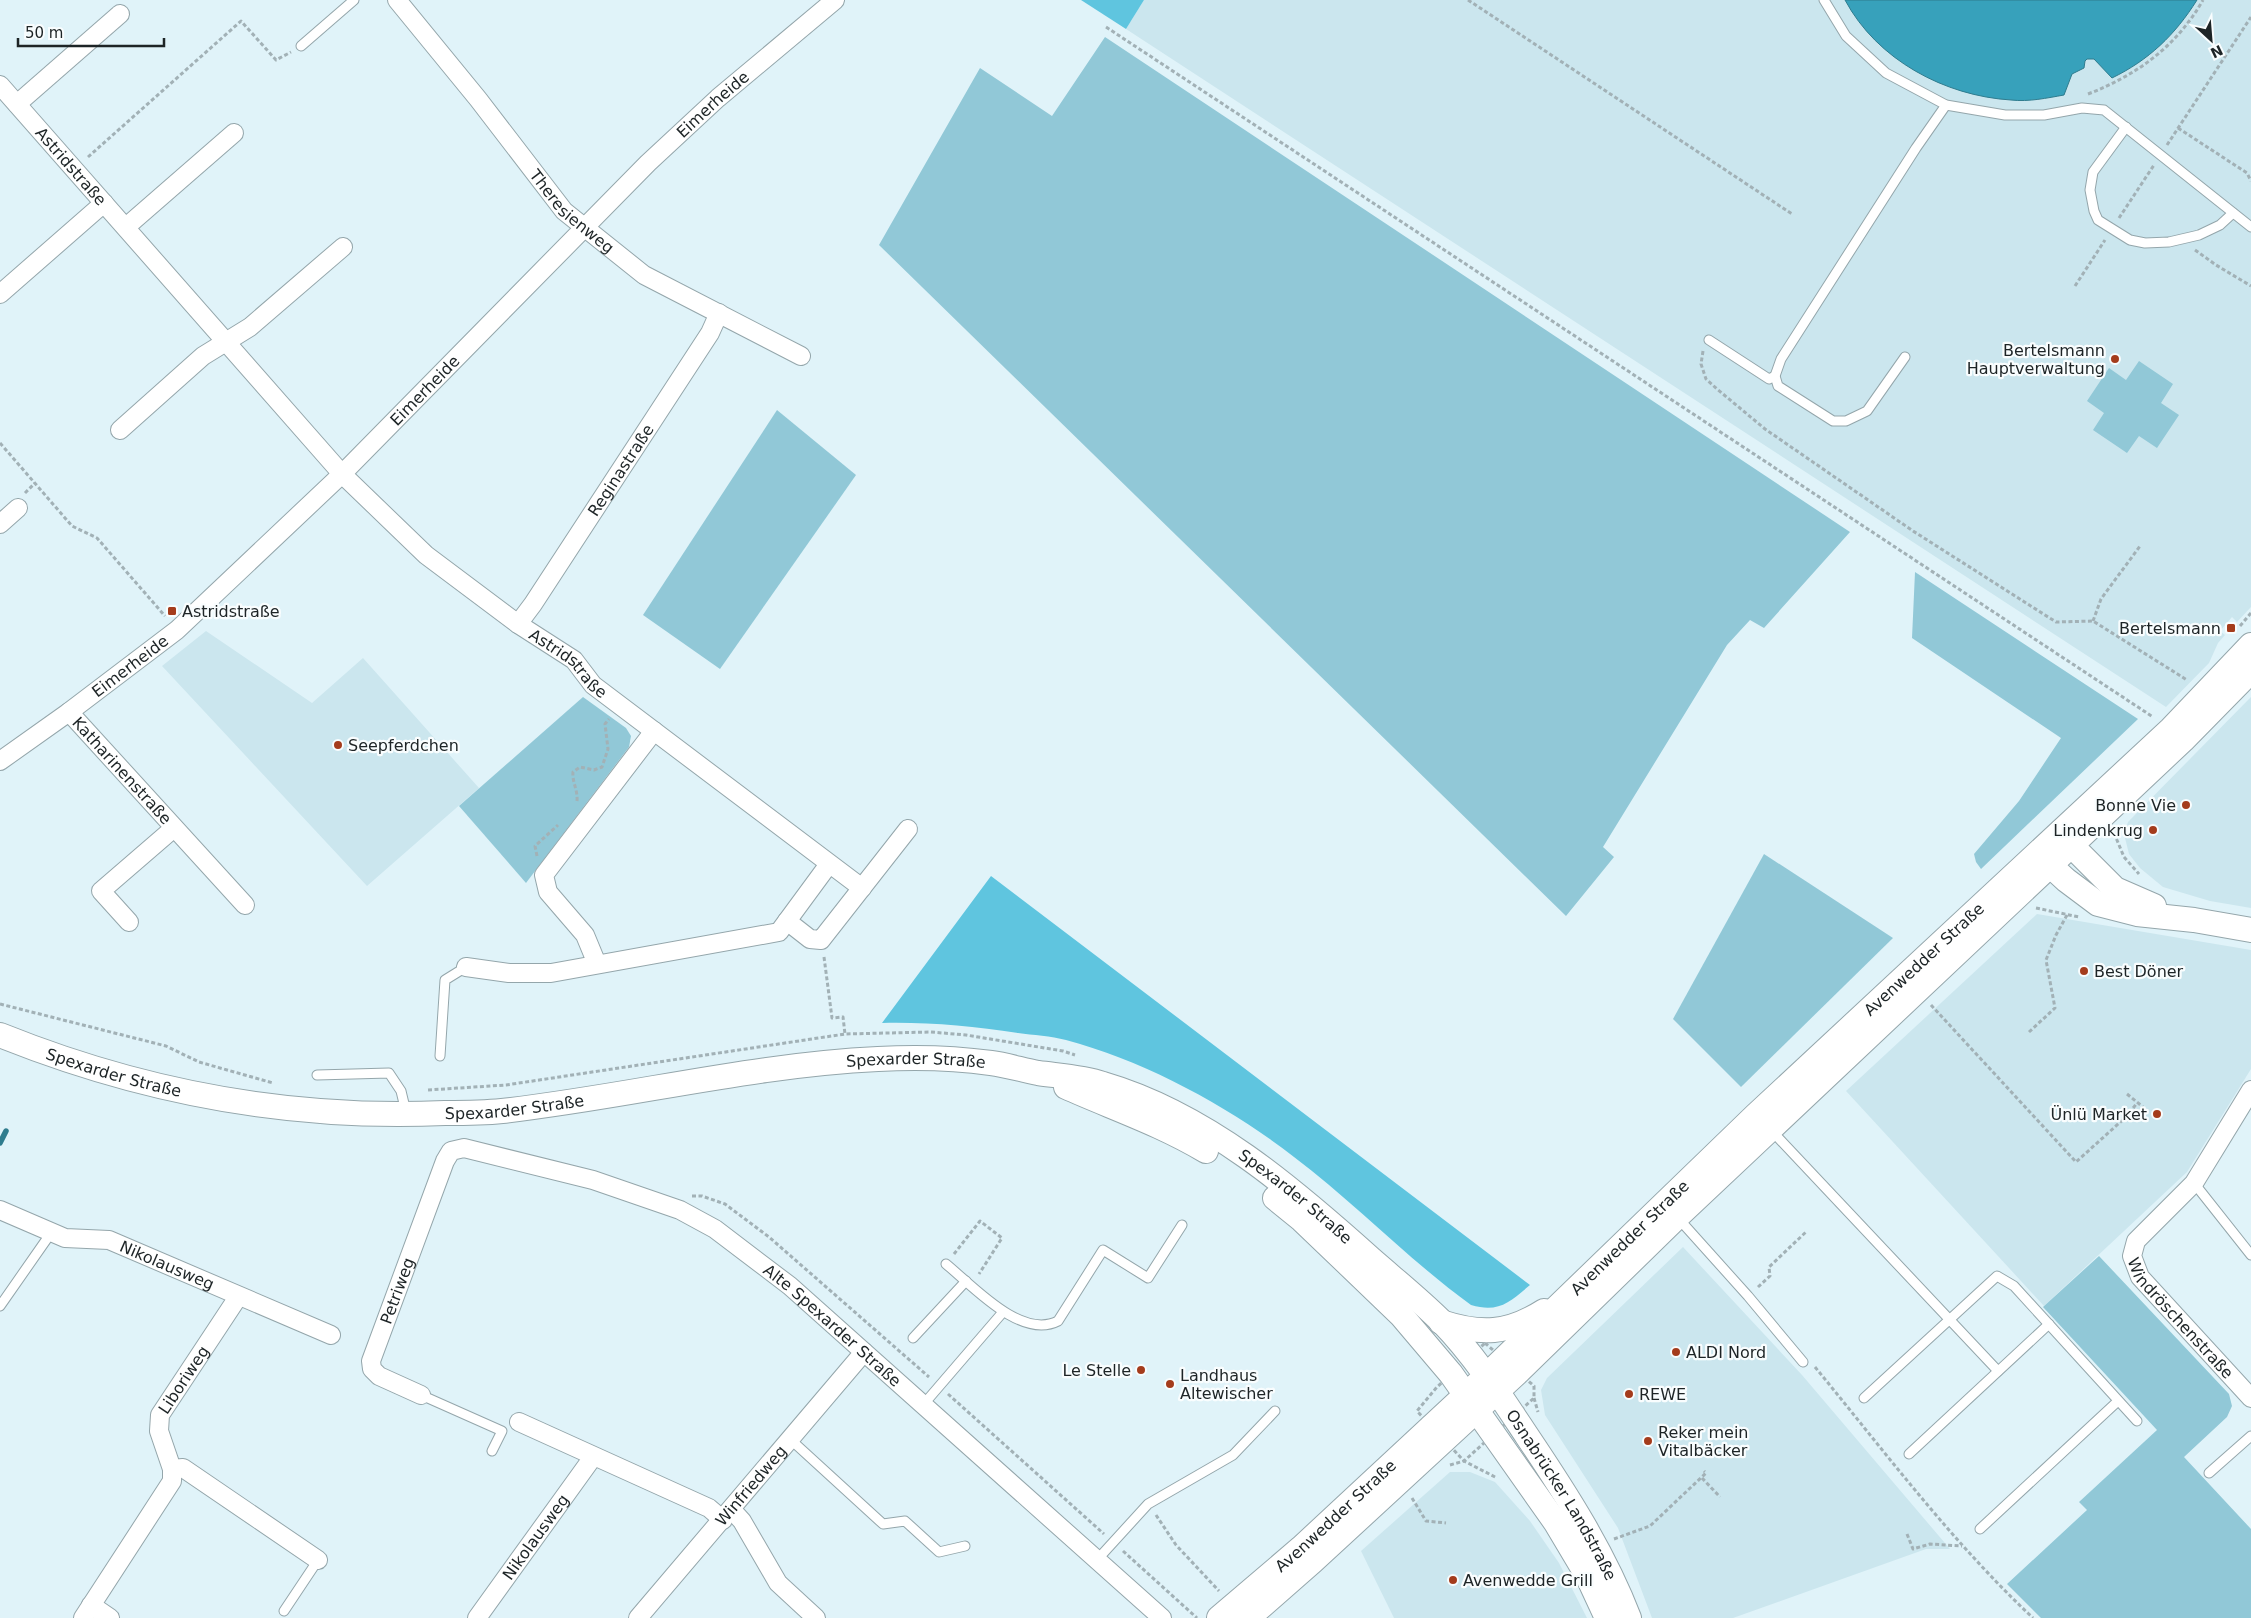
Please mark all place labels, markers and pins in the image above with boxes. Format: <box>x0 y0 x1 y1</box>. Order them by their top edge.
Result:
place label: Bertelsmann Hauptverwaltung <box>1967 341 2105 378</box>
marker: Bertelsmann Hauptverwaltung <box>2109 353 2121 365</box>
place label: Astridstraße <box>182 602 280 621</box>
marker: Astridstraße <box>166 605 178 617</box>
place label: Bertelsmann <box>2119 619 2221 638</box>
marker: Bertelsmann <box>2225 622 2237 634</box>
place label: Seepferdchen <box>348 736 459 755</box>
marker: Seepferdchen <box>332 739 344 751</box>
place label: Bonne Vie <box>2095 796 2176 815</box>
marker: Bonne Vie <box>2180 799 2192 811</box>
place label: Lindenkrug <box>2053 821 2143 840</box>
marker: Lindenkrug <box>2147 824 2159 836</box>
place label: Best Döner <box>2094 962 2184 981</box>
marker: Best Döner <box>2078 965 2090 977</box>
place label: Ünlü Market <box>2050 1105 2147 1124</box>
marker: Ünlü Market <box>2151 1108 2163 1120</box>
place label: ALDI Nord <box>1686 1343 1766 1362</box>
marker: ALDI Nord <box>1670 1346 1682 1358</box>
place label: Le Stelle <box>1062 1361 1131 1380</box>
marker: Le Stelle <box>1135 1364 1147 1376</box>
place label: Landhaus Altewischer <box>1180 1366 1273 1403</box>
marker: Landhaus Altewischer <box>1164 1378 1176 1390</box>
place label: REWE <box>1639 1385 1686 1404</box>
marker: REWE <box>1623 1388 1635 1400</box>
place label: Reker mein Vitalbäcker <box>1658 1423 1748 1460</box>
marker: Reker mein Vitalbäcker <box>1642 1435 1654 1447</box>
place label: Avenwedde Grill <box>1463 1571 1593 1590</box>
marker: Avenwedde Grill <box>1447 1574 1459 1586</box>

